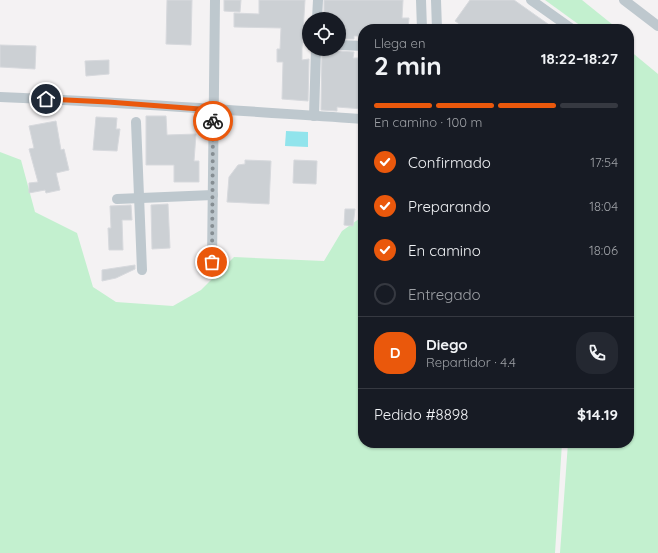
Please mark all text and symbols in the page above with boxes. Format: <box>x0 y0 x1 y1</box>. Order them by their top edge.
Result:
map controls <box>302 12 346 56</box>
button: locate <box>302 12 346 56</box>
text: Llega en <box>374 35 425 51</box>
text: 2 min <box>374 49 442 82</box>
text: 18:22–18:27 <box>541 49 618 68</box>
pin <box>29 82 63 116</box>
icon: home <box>35 88 57 110</box>
courier <box>193 101 233 141</box>
icon: bike <box>202 110 224 132</box>
text: En camino · 100 m <box>374 114 482 130</box>
icon: check <box>374 151 396 173</box>
text: Confirmado <box>408 153 491 172</box>
text: 17:54 <box>590 154 618 170</box>
icon: check <box>374 195 396 217</box>
text: Preparando <box>408 197 491 216</box>
text: 18:04 <box>589 198 618 214</box>
icon: check <box>374 239 396 261</box>
text: En camino <box>408 241 481 260</box>
text: 18:06 <box>589 242 618 258</box>
pin <box>195 245 229 279</box>
icon: bag <box>201 251 223 273</box>
text: Entregado <box>408 285 481 304</box>
button: phone <box>576 332 618 374</box>
text: Diego <box>426 335 468 354</box>
text: D <box>390 343 400 362</box>
text: Repartidor · 4.4 <box>426 354 516 370</box>
text: Pedido #8898 <box>374 405 468 424</box>
text: $14.19 <box>577 405 618 424</box>

